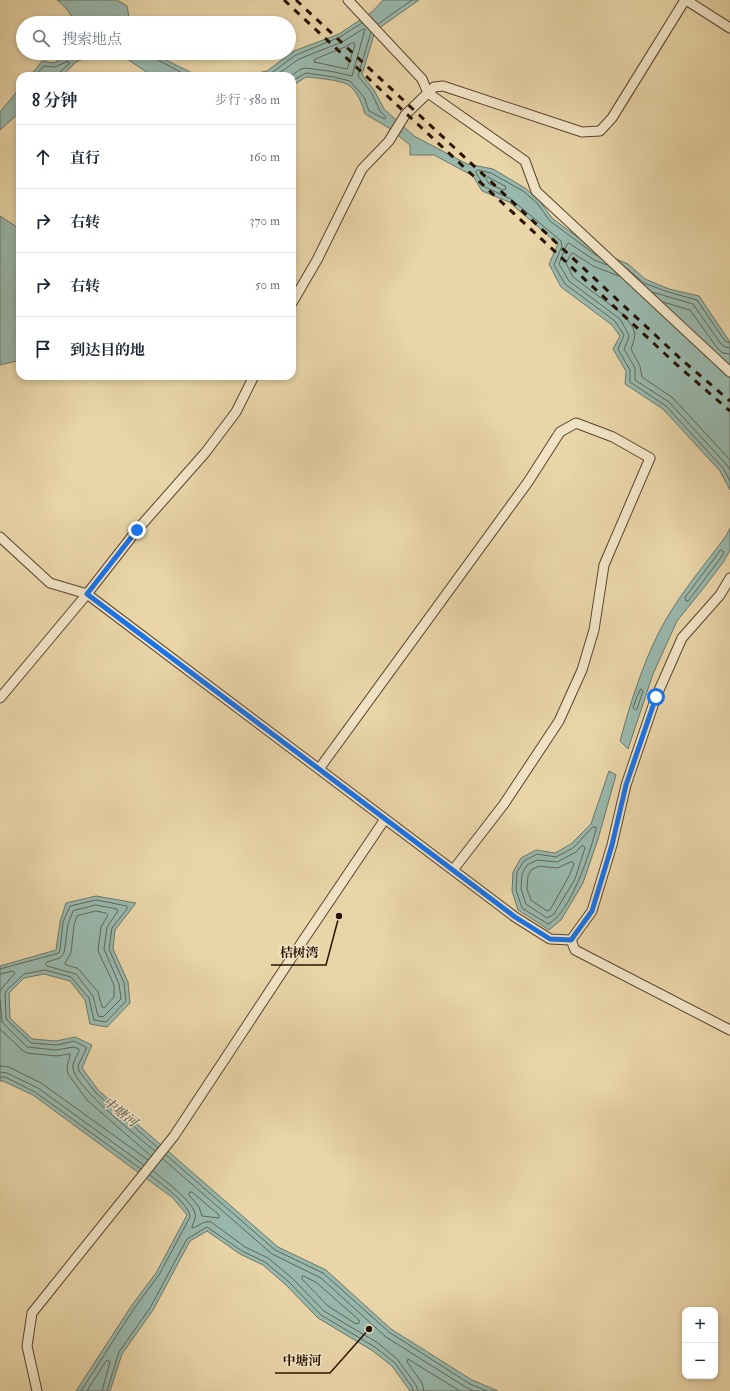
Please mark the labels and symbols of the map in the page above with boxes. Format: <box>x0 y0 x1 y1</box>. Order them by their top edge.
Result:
route end <box>128 521 146 539</box>
route start <box>647 688 665 706</box>
callout: 桔树湾 <box>271 940 326 965</box>
text: 桔树湾 <box>279 945 319 961</box>
water label: 中塘河 <box>100 1094 142 1132</box>
callout: 中塘河 <box>275 1348 330 1373</box>
text: 中塘河 <box>282 1353 322 1369</box>

